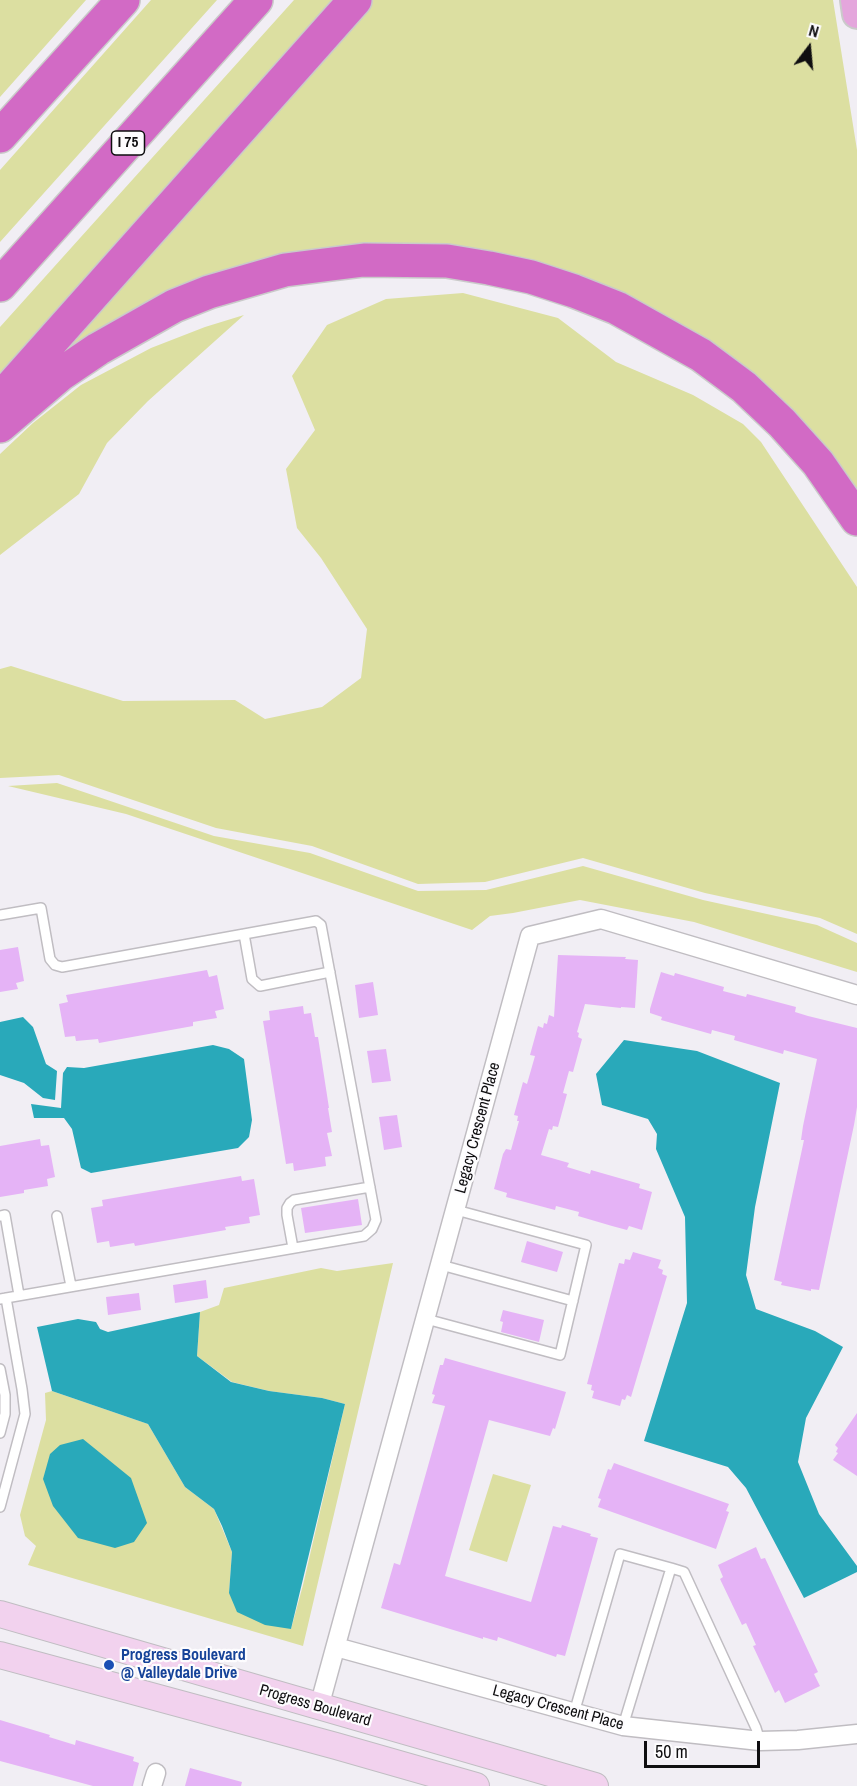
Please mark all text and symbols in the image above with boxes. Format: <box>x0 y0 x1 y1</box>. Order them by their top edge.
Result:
north arrow <box>779 18 839 78</box>
text: N <box>806 19 822 43</box>
road number: I 75 <box>112 131 144 155</box>
street label: Legacy Crescent Place <box>451 1060 505 1196</box>
place label: Progress Boulevard @ Valleydale Drive <box>121 1646 246 1684</box>
marker: Progress Boulevard @ Valleydale Drive <box>102 1658 116 1672</box>
street label: Progress Boulevard <box>257 1681 373 1731</box>
street label: Legacy Crescent Place <box>490 1681 626 1735</box>
scale bar <box>647 1729 762 1767</box>
text: 50 m <box>655 1739 688 1764</box>

